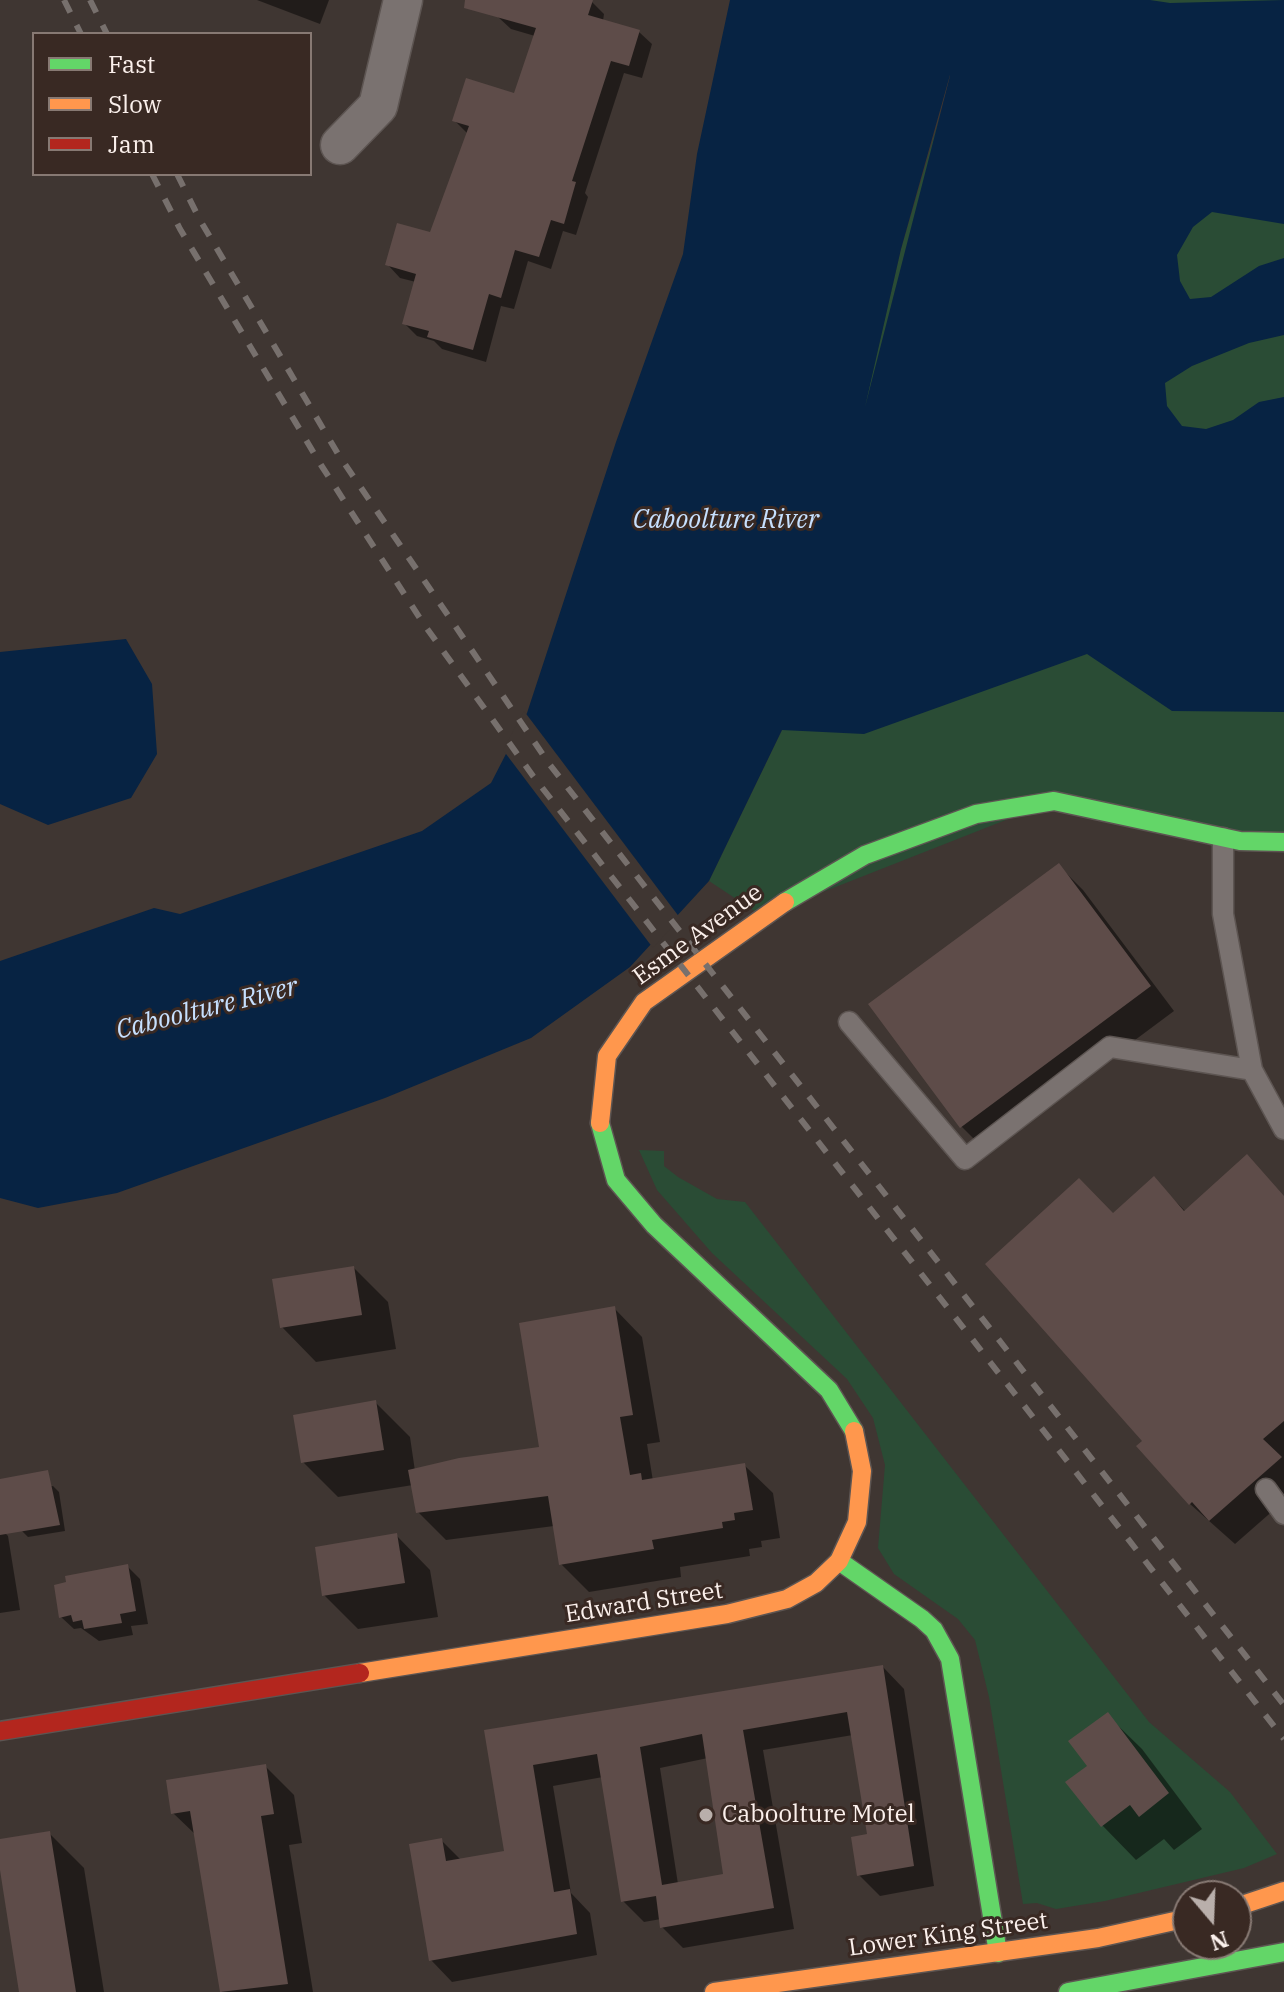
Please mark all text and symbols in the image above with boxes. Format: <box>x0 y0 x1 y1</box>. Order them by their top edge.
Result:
legend <box>32 32 312 176</box>
text: Fast <box>108 48 155 80</box>
text: Slow <box>108 88 161 120</box>
text: Jam <box>108 128 155 160</box>
water label: Caboolture River <box>633 504 819 536</box>
street label: Esme Avenue <box>628 878 768 992</box>
water label: Caboolture River <box>113 971 301 1047</box>
street label: Edward Street <box>563 1576 725 1630</box>
place label: Caboolture Motel <box>722 1801 915 1829</box>
marker: Caboolture Motel <box>697 1806 715 1824</box>
north arrow <box>1172 1880 1252 1960</box>
street label: Lower King Street <box>846 1907 1050 1963</box>
text: N <box>1206 1925 1232 1958</box>

